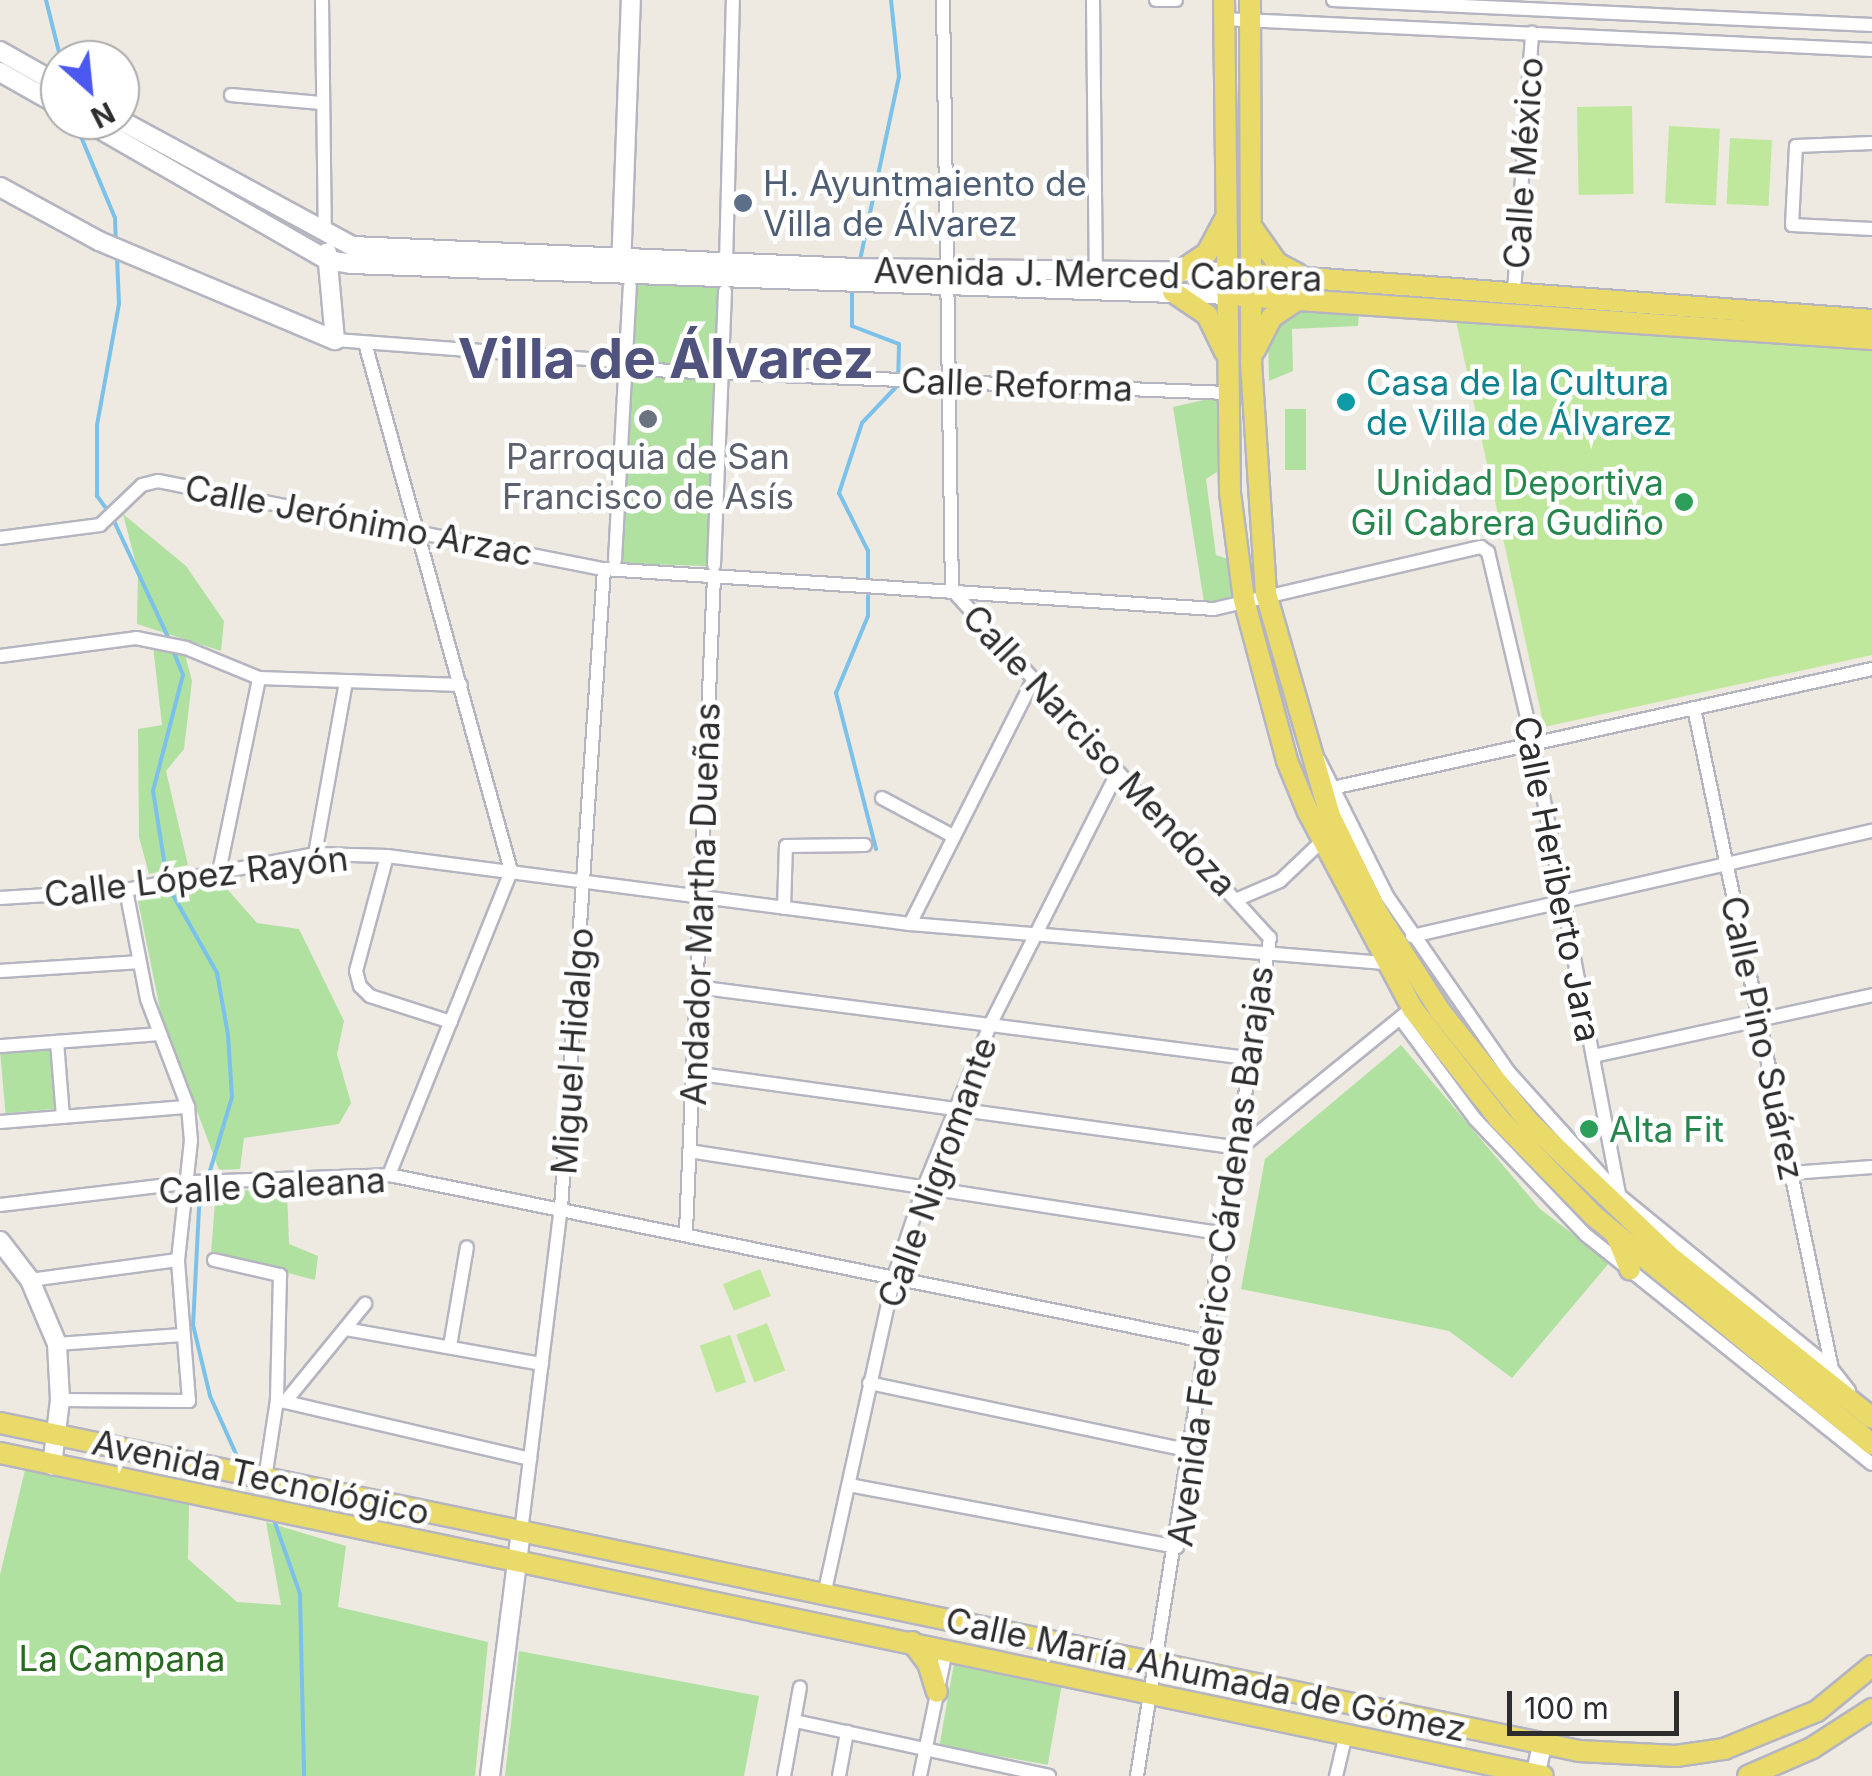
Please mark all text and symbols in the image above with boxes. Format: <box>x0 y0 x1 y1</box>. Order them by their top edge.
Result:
north arrow <box>40 40 140 140</box>
street label: Calle México <box>1495 56 1551 270</box>
text: N <box>85 95 120 135</box>
place label: H. Ayuntmaiento de Villa de Álvarez <box>763 162 1087 244</box>
marker: H. Ayuntmaiento de Villa de Álvarez <box>732 192 754 214</box>
street label: Avenida J. Merced Cabrera <box>873 249 1323 299</box>
district label: Villa de Álvarez <box>458 326 874 392</box>
street label: Calle Reforma <box>900 359 1134 409</box>
place label: Casa de la Cultura de Villa de Álvarez <box>1366 361 1672 443</box>
marker: Casa de la Cultura de Villa de Álvarez <box>1335 391 1357 413</box>
marker: Parroquia de San Francisco de Asís <box>637 408 659 430</box>
place label: Parroquia de San Francisco de Asís <box>502 435 794 517</box>
place label: Unidad Deportiva Gil Cabrera Gudiño <box>1350 461 1664 543</box>
street label: Calle Jerónimo Arzac <box>182 466 536 574</box>
marker: Unidad Deportiva Gil Cabrera Gudiño <box>1673 491 1695 513</box>
street label: Calle Narciso Mendoza <box>954 596 1246 904</box>
street label: Andador Martha Dueñas <box>672 702 728 1106</box>
street label: Calle Heriberto Jara <box>1506 713 1610 1045</box>
street label: Calle López Rayón <box>42 837 350 915</box>
street label: Calle Pino Suárez <box>1712 892 1814 1184</box>
street label: Miguel Hidalgo <box>542 926 602 1176</box>
street label: Avenida Federico Cárdenas Barajas <box>1158 963 1282 1549</box>
street label: Calle Nigromante <box>869 1031 1005 1313</box>
place label: Alta Fit <box>1609 1108 1724 1150</box>
marker: Alta Fit <box>1578 1118 1600 1140</box>
street label: Calle Galeana <box>157 1158 387 1212</box>
street label: Avenida Tecnológico <box>89 1421 433 1533</box>
street label: Calle María Ahumada de Gómez <box>942 1598 1470 1750</box>
park label: La Campana <box>19 1637 225 1679</box>
scale bar <box>1512 1671 1684 1733</box>
text: 100 m <box>1524 1690 1609 1726</box>

